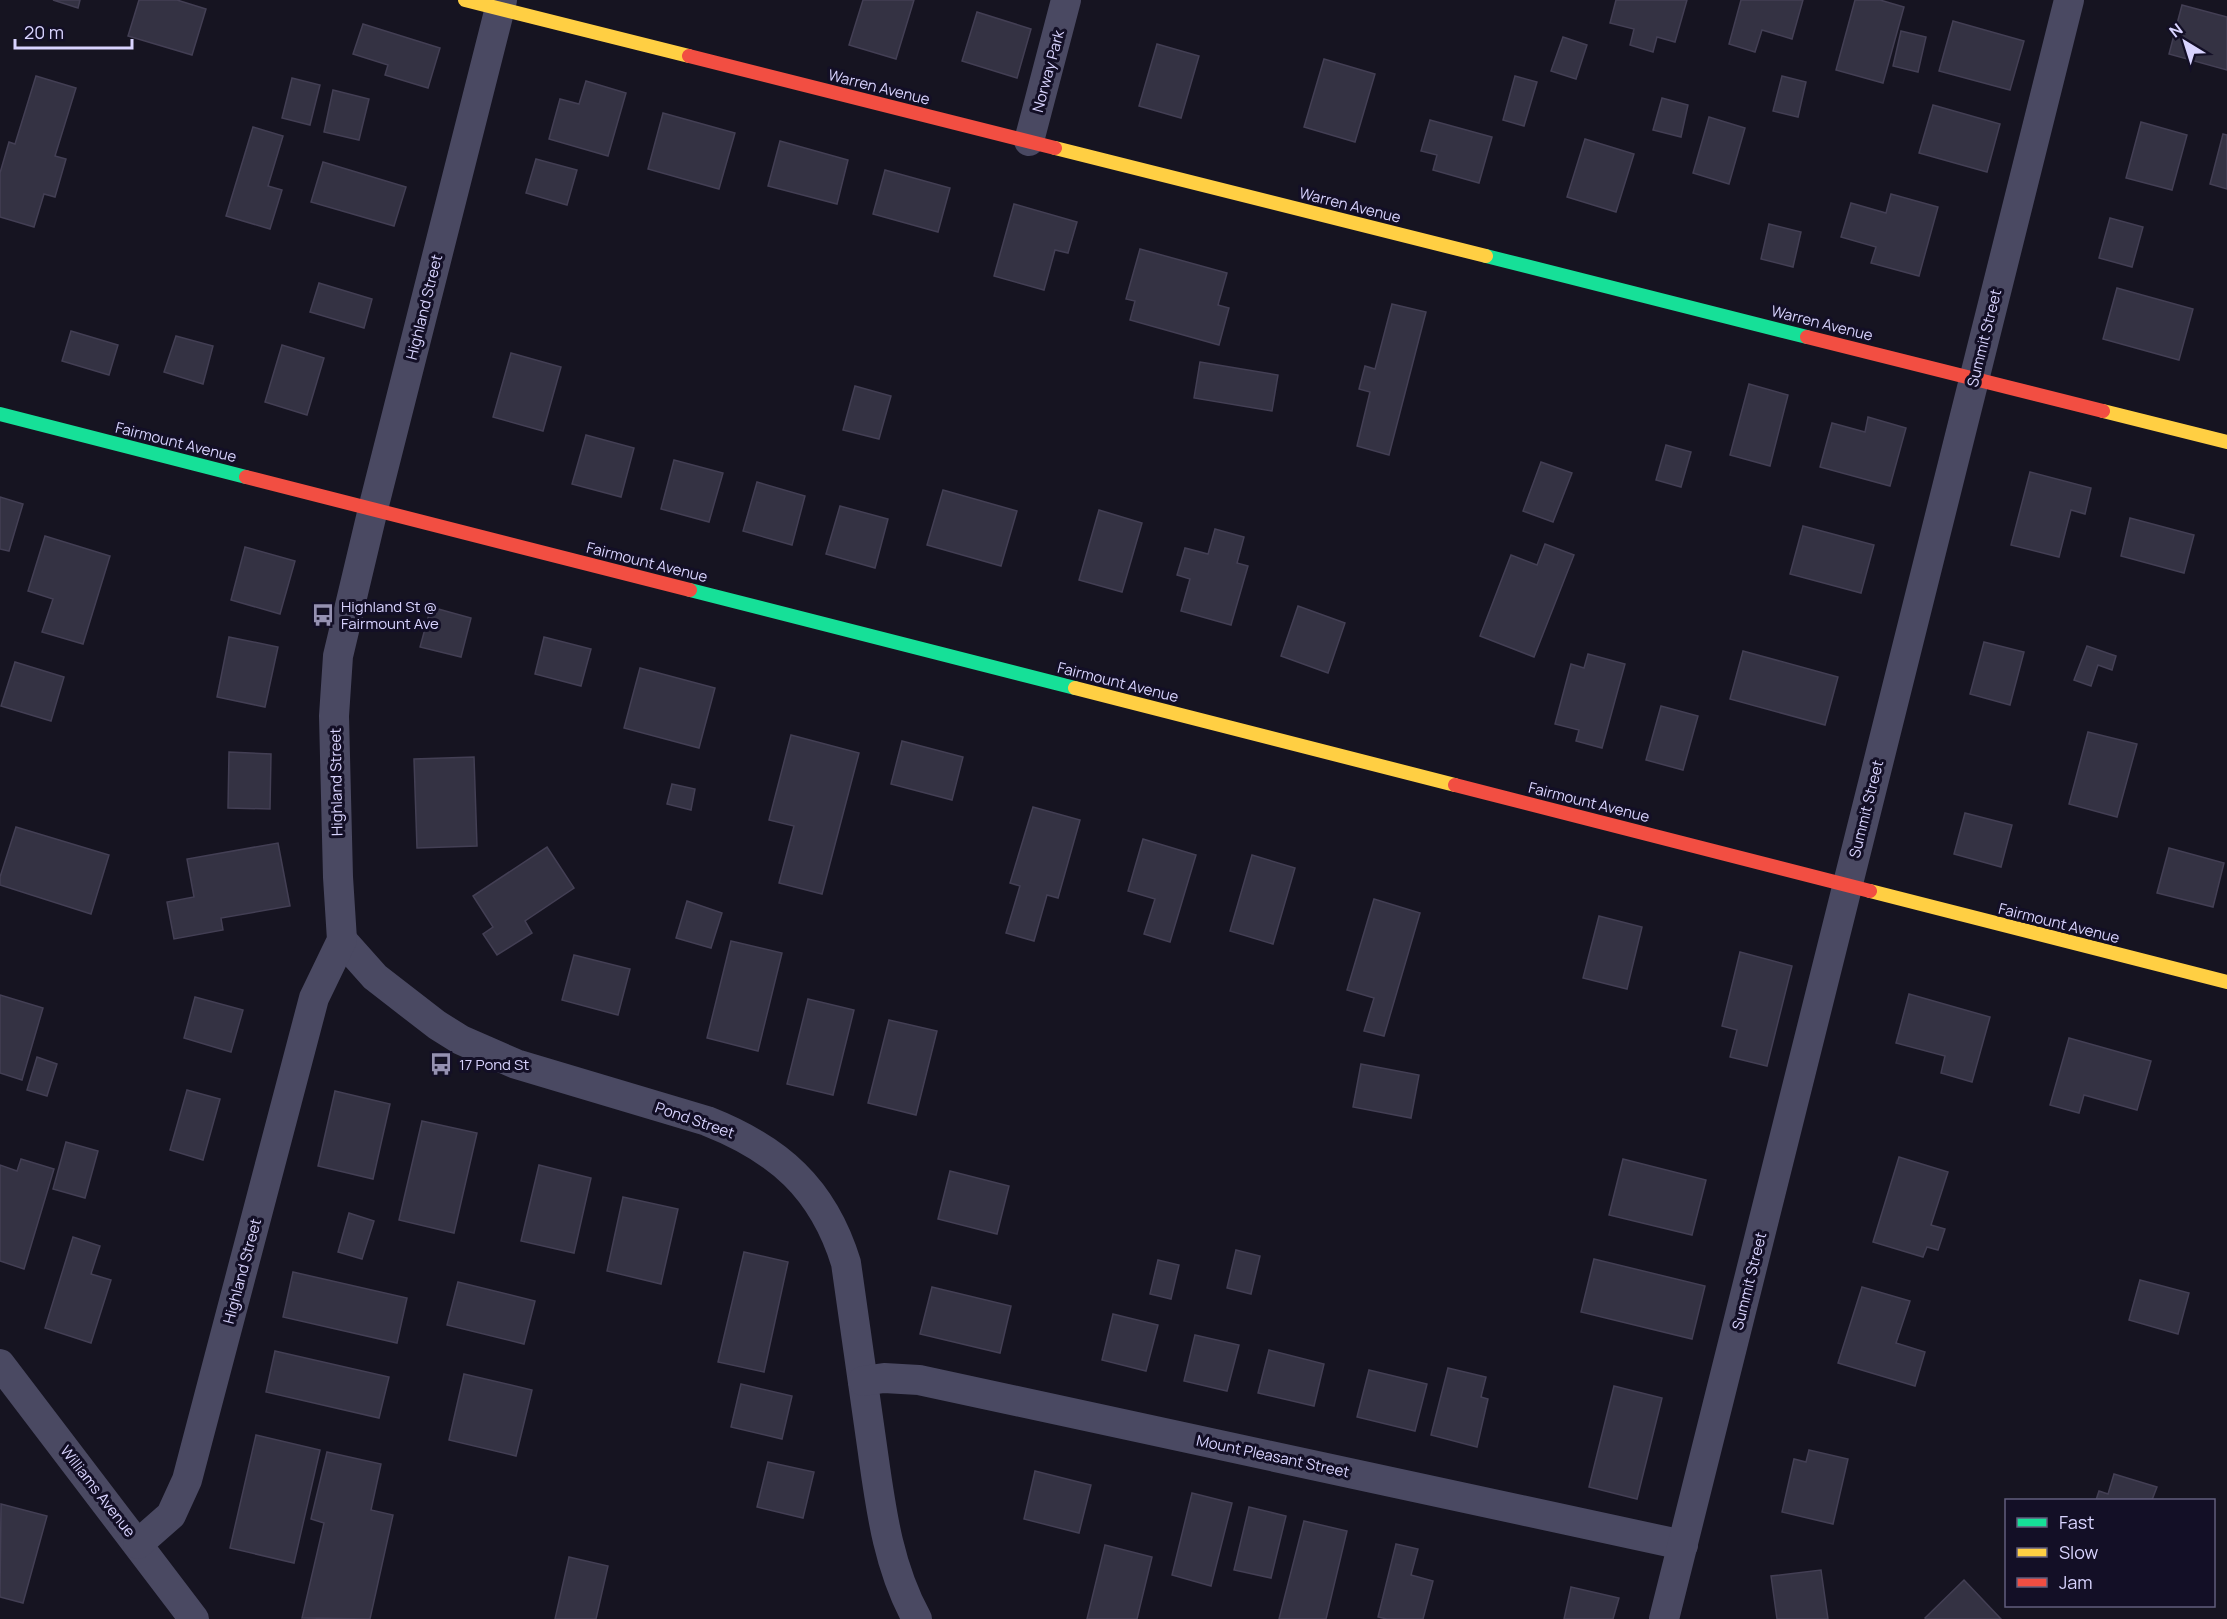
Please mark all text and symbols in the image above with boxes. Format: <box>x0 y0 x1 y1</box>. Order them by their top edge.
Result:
scale bar <box>15 12 132 50</box>
north arrow <box>2155 12 2215 72</box>
text: N <box>2164 18 2187 42</box>
text: 20 m <box>24 20 64 44</box>
street label: Norway Park <box>1027 27 1069 114</box>
street label: Warren Avenue <box>826 64 932 110</box>
street label: Warren Avenue <box>1297 182 1403 228</box>
street label: Highland Street <box>401 252 447 362</box>
street label: Summit Street <box>1962 287 2006 389</box>
street label: Warren Avenue <box>1769 300 1875 346</box>
street label: Fairmount Avenue <box>113 417 239 467</box>
street label: Fairmount Avenue <box>584 537 710 587</box>
place label: Highland St @ Fairmount Ave <box>341 596 439 634</box>
bus stop icon: Highland St @ Fairmount Ave <box>310 602 336 628</box>
street label: Fairmount Avenue <box>1055 657 1181 707</box>
street label: Highland Street <box>325 728 347 836</box>
street label: Summit Street <box>1844 758 1888 860</box>
street label: Fairmount Avenue <box>1526 777 1652 827</box>
street label: Fairmount Avenue <box>1996 898 2122 948</box>
bus stop icon: 17 Pond St <box>428 1051 454 1077</box>
place label: 17 Pond St <box>459 1054 529 1075</box>
street label: Pond Street <box>652 1097 738 1143</box>
street label: Highland Street <box>218 1216 266 1326</box>
street label: Summit Street <box>1727 1230 1771 1332</box>
street label: Mount Pleasant Street <box>1195 1430 1351 1482</box>
street label: Williams Avenue <box>56 1441 141 1541</box>
legend <box>2005 1499 2215 1607</box>
text: Fast <box>2059 1510 2094 1534</box>
text: Slow <box>2059 1540 2099 1564</box>
text: Jam <box>2059 1570 2093 1594</box>

